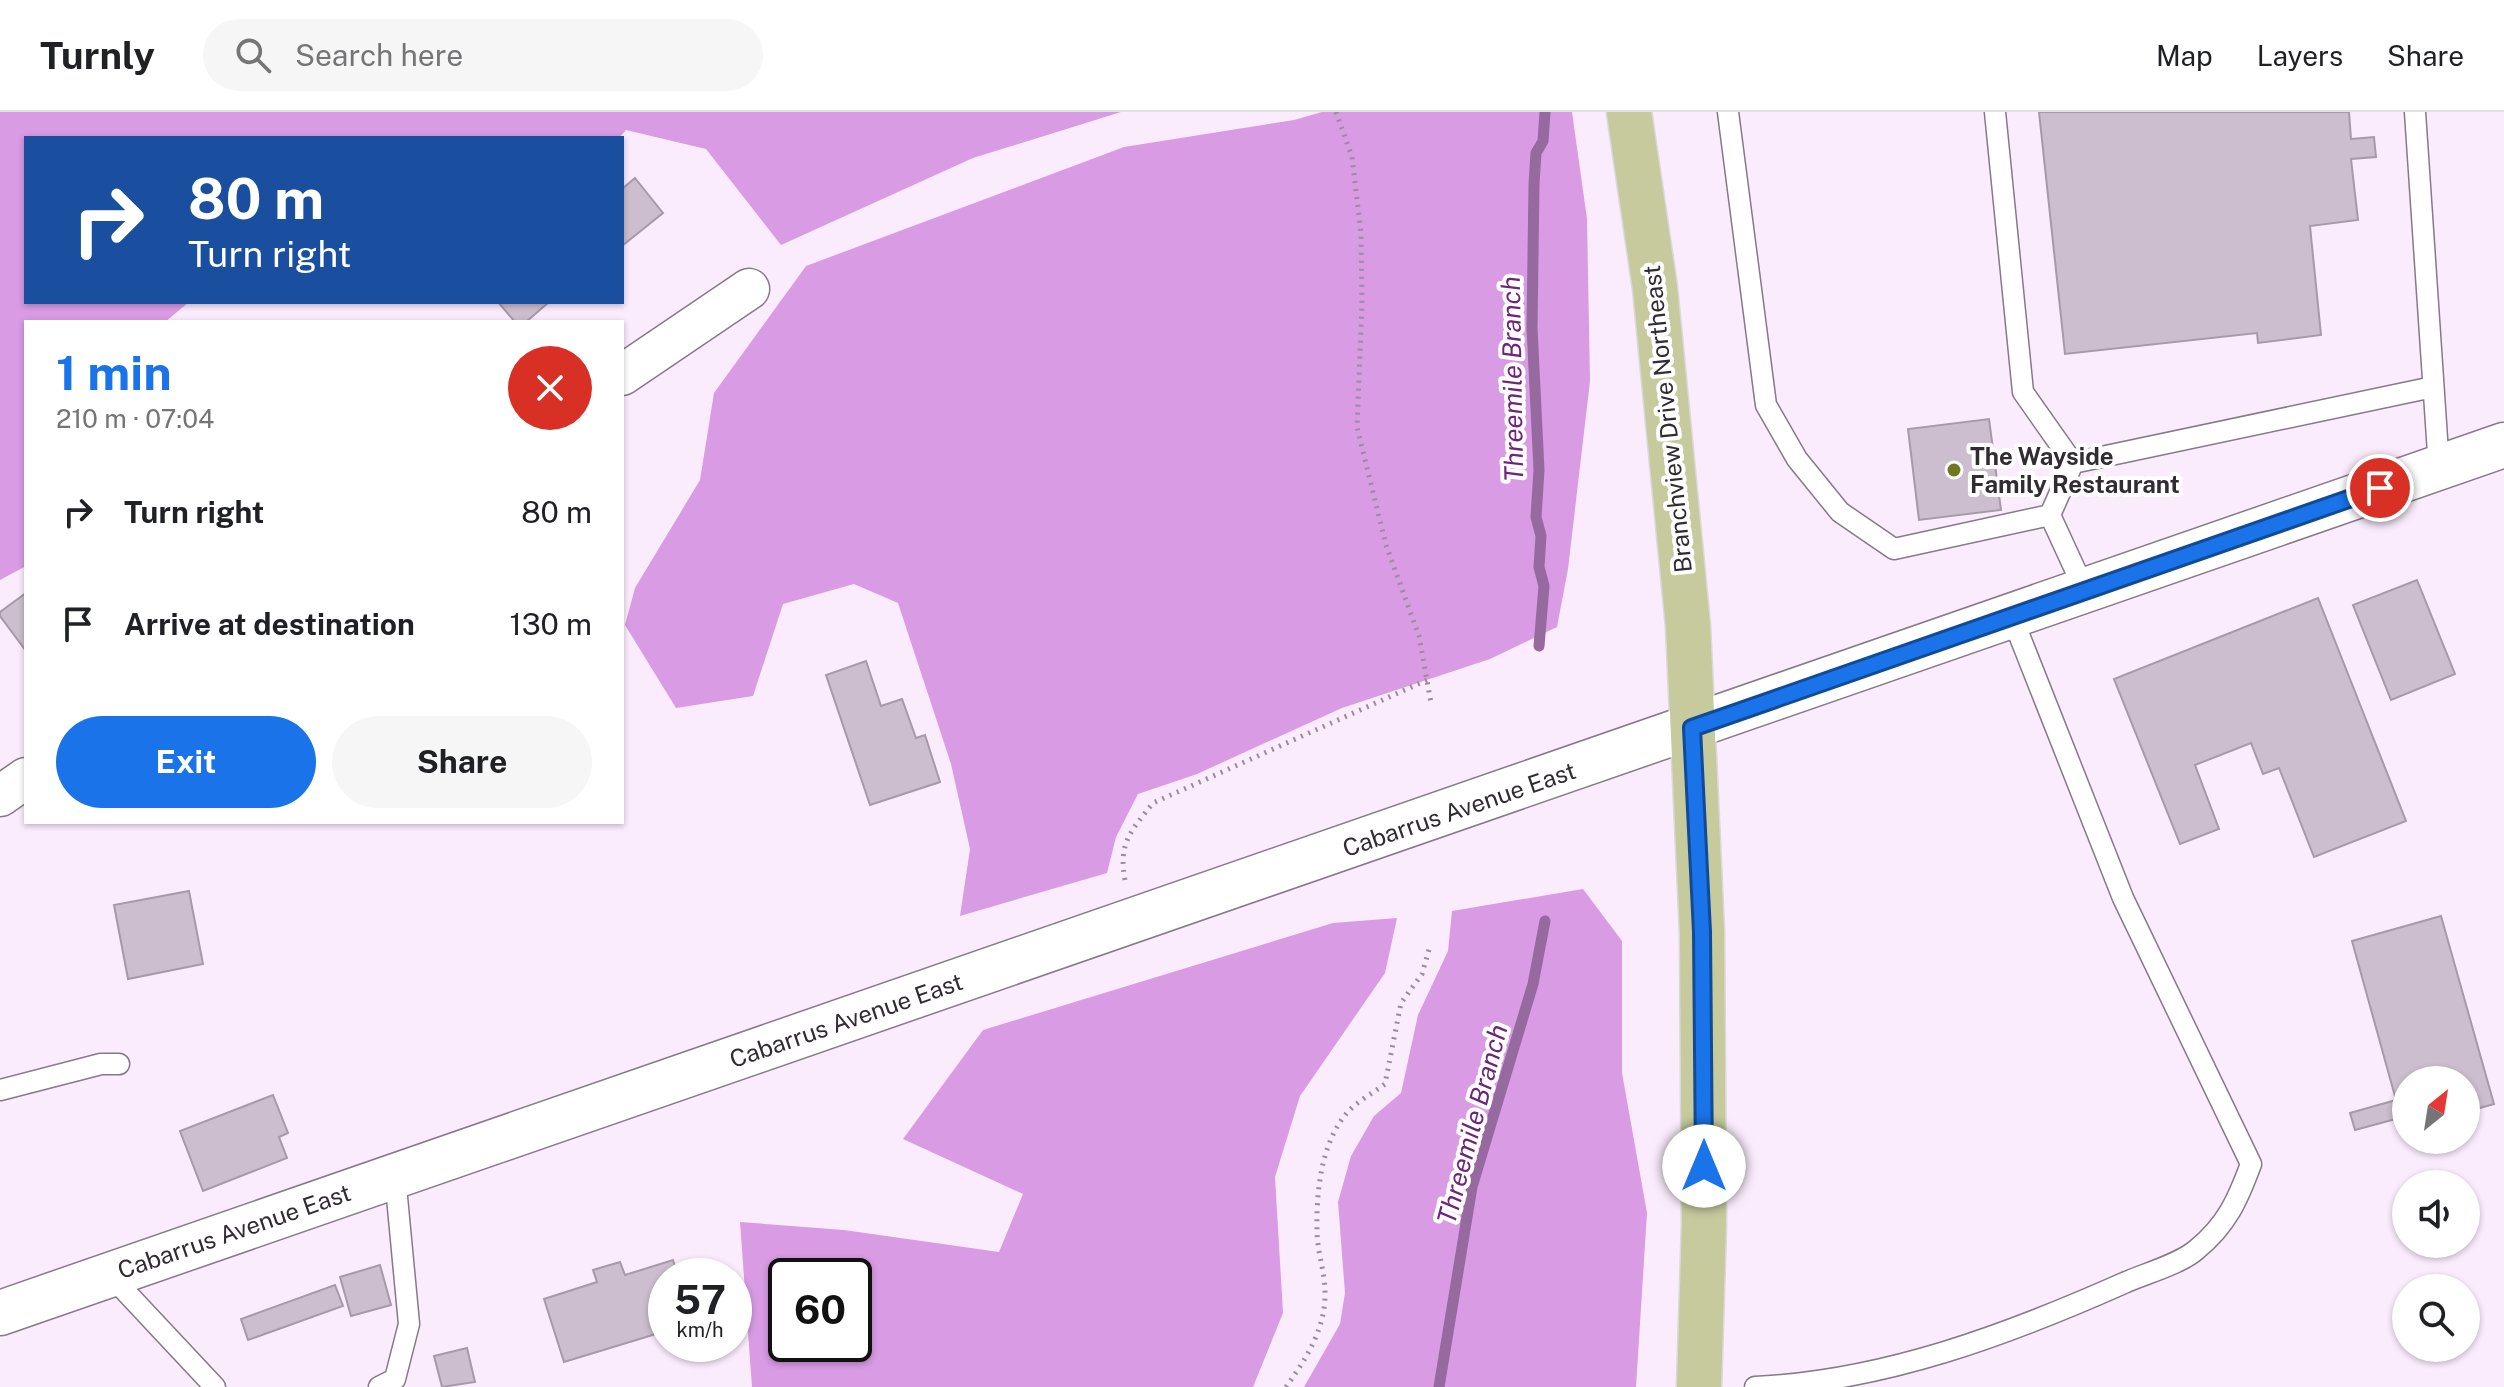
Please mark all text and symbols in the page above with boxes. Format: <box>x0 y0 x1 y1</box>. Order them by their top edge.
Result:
search box <box>203 19 763 91</box>
text: Turnly <box>40 33 155 78</box>
icon: search <box>231 33 275 77</box>
text: Search here <box>295 37 463 73</box>
text: Map <box>2156 39 2213 72</box>
text: Layers <box>2257 39 2343 72</box>
text: Share <box>2387 39 2464 72</box>
text: 80 m <box>188 166 324 232</box>
icon: right <box>56 168 160 272</box>
text: Turn right <box>188 233 351 275</box>
street label: Branchview Drive Northeast <box>1637 264 1697 574</box>
water label: Threemile Branch <box>1495 276 1529 482</box>
text: 1 min <box>56 344 172 401</box>
button: close <box>508 346 592 430</box>
text: 210 m · 07:04 <box>56 403 214 434</box>
place label: The Wayside Family Restaurant <box>1970 442 2180 498</box>
pin <box>2346 454 2414 522</box>
marker: The Wayside Family Restaurant <box>1945 461 1963 479</box>
icon: arrive <box>2358 466 2402 510</box>
icon: right <box>56 490 100 534</box>
text: Turn right <box>124 494 264 530</box>
text: 80 m <box>521 494 592 530</box>
icon: arrive <box>56 602 100 646</box>
text: Arrive at destination <box>124 606 415 642</box>
text: 130 m <box>509 606 592 642</box>
button: Exit <box>56 716 316 808</box>
button: Share <box>332 716 592 808</box>
street label: Cabarrus Avenue East <box>1339 756 1579 862</box>
street label: Cabarrus Avenue East <box>726 967 966 1073</box>
water label: Threemile Branch <box>1430 1021 1514 1227</box>
north arrow <box>2392 1066 2480 1154</box>
map controls <box>2392 1066 2480 1362</box>
position arrow <box>1662 1124 1746 1208</box>
button: sound <box>2392 1170 2480 1258</box>
street label: Cabarrus Avenue East <box>114 1178 354 1284</box>
speed limit sign: 60 <box>768 1258 872 1362</box>
button: search <box>2392 1274 2480 1362</box>
text: 57 <box>674 1276 726 1323</box>
text: km/h <box>676 1318 724 1342</box>

